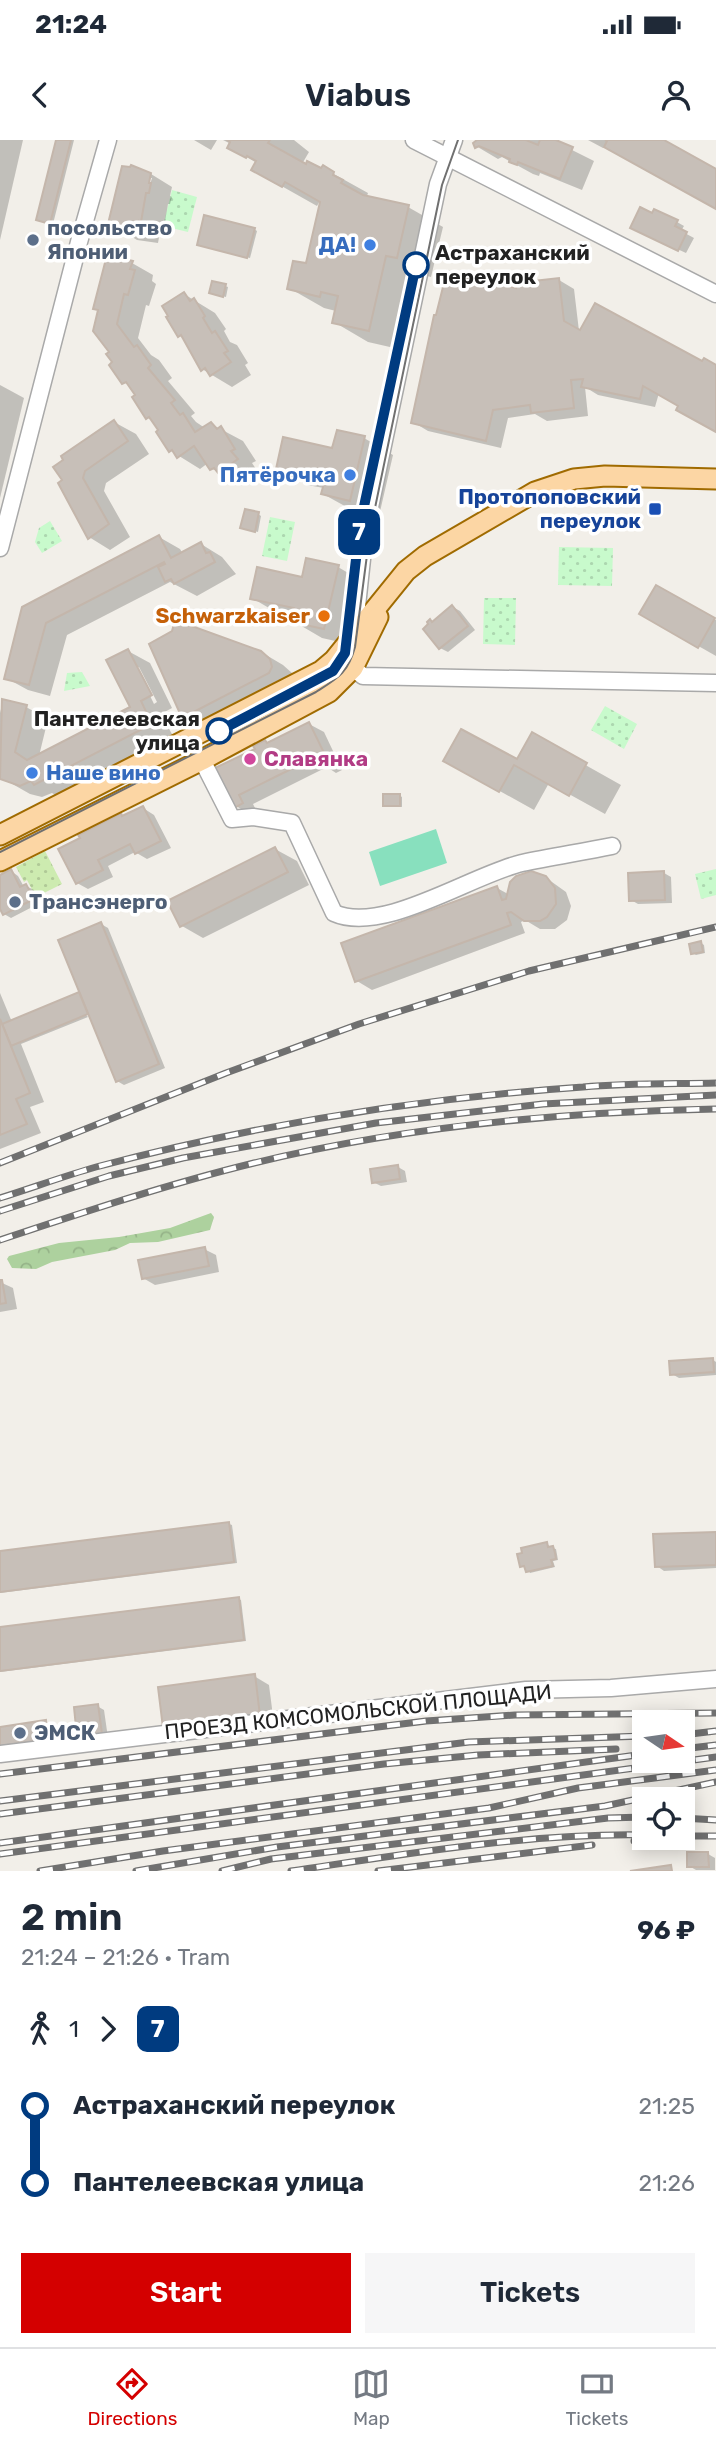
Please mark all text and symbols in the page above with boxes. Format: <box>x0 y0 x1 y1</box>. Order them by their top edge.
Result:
text: 21:24 <box>35 9 107 40</box>
icon: back <box>21 76 59 114</box>
text: Viabus <box>305 76 411 114</box>
icon: person <box>657 76 695 114</box>
place label: посольство Японии <box>47 215 172 264</box>
marker: посольство Японии <box>25 232 41 248</box>
place label: ДА! <box>318 232 356 257</box>
marker: ДА! <box>362 237 378 253</box>
place label: Астраханский переулок <box>435 240 590 289</box>
marker: Астраханский переулок <box>403 252 429 278</box>
place label: Пятёрочка <box>220 462 336 487</box>
marker: Пятёрочка <box>342 467 358 483</box>
place label: Протопоповский переулок <box>458 484 641 533</box>
marker: Протопоповский переулок <box>647 501 663 517</box>
line badge: 7 <box>336 509 382 555</box>
text: 7 <box>352 518 366 546</box>
place label: Schwarzkaiser <box>155 603 310 628</box>
marker: Schwarzkaiser <box>316 608 332 624</box>
place label: Пантелеевская улица <box>34 706 200 755</box>
marker: Пантелеевская улица <box>206 718 232 744</box>
place label: Славянка <box>264 746 368 771</box>
marker: Славянка <box>242 751 258 767</box>
place label: Наше вино <box>46 760 161 785</box>
marker: Наше вино <box>24 765 40 781</box>
place label: Трансэнерго <box>29 889 168 914</box>
marker: Трансэнерго <box>7 894 23 910</box>
street label: ПРОЕЗД КОМСОМОЛЬСКОЙ ПЛОЩАДИ <box>163 1679 553 1744</box>
north arrow <box>632 1710 695 1773</box>
map controls <box>632 1710 695 1850</box>
place label: ЭМСК <box>34 1720 96 1745</box>
marker: ЭМСК <box>12 1725 28 1741</box>
button: locate <box>632 1787 695 1850</box>
text: 2 min <box>21 1894 123 1940</box>
text: 96 ₽ <box>637 1915 695 1946</box>
text: 21:24 – 21:26 · Tram <box>21 1943 230 1971</box>
icon: walk <box>21 2010 59 2048</box>
icon: forward <box>89 2010 127 2048</box>
text: 1 <box>69 2015 79 2043</box>
text: 7 <box>151 2015 165 2043</box>
text: Астраханский переулок <box>73 2090 395 2121</box>
text: 21:25 <box>639 2092 695 2120</box>
text: Пантелеевская улица <box>73 2167 364 2198</box>
text: 21:26 <box>638 2169 695 2197</box>
button: Start <box>21 2253 351 2333</box>
button: Tickets <box>365 2253 695 2333</box>
tab: Directions <box>87 2365 177 2430</box>
tab: Map <box>352 2365 390 2430</box>
tab: Tickets <box>565 2365 629 2430</box>

